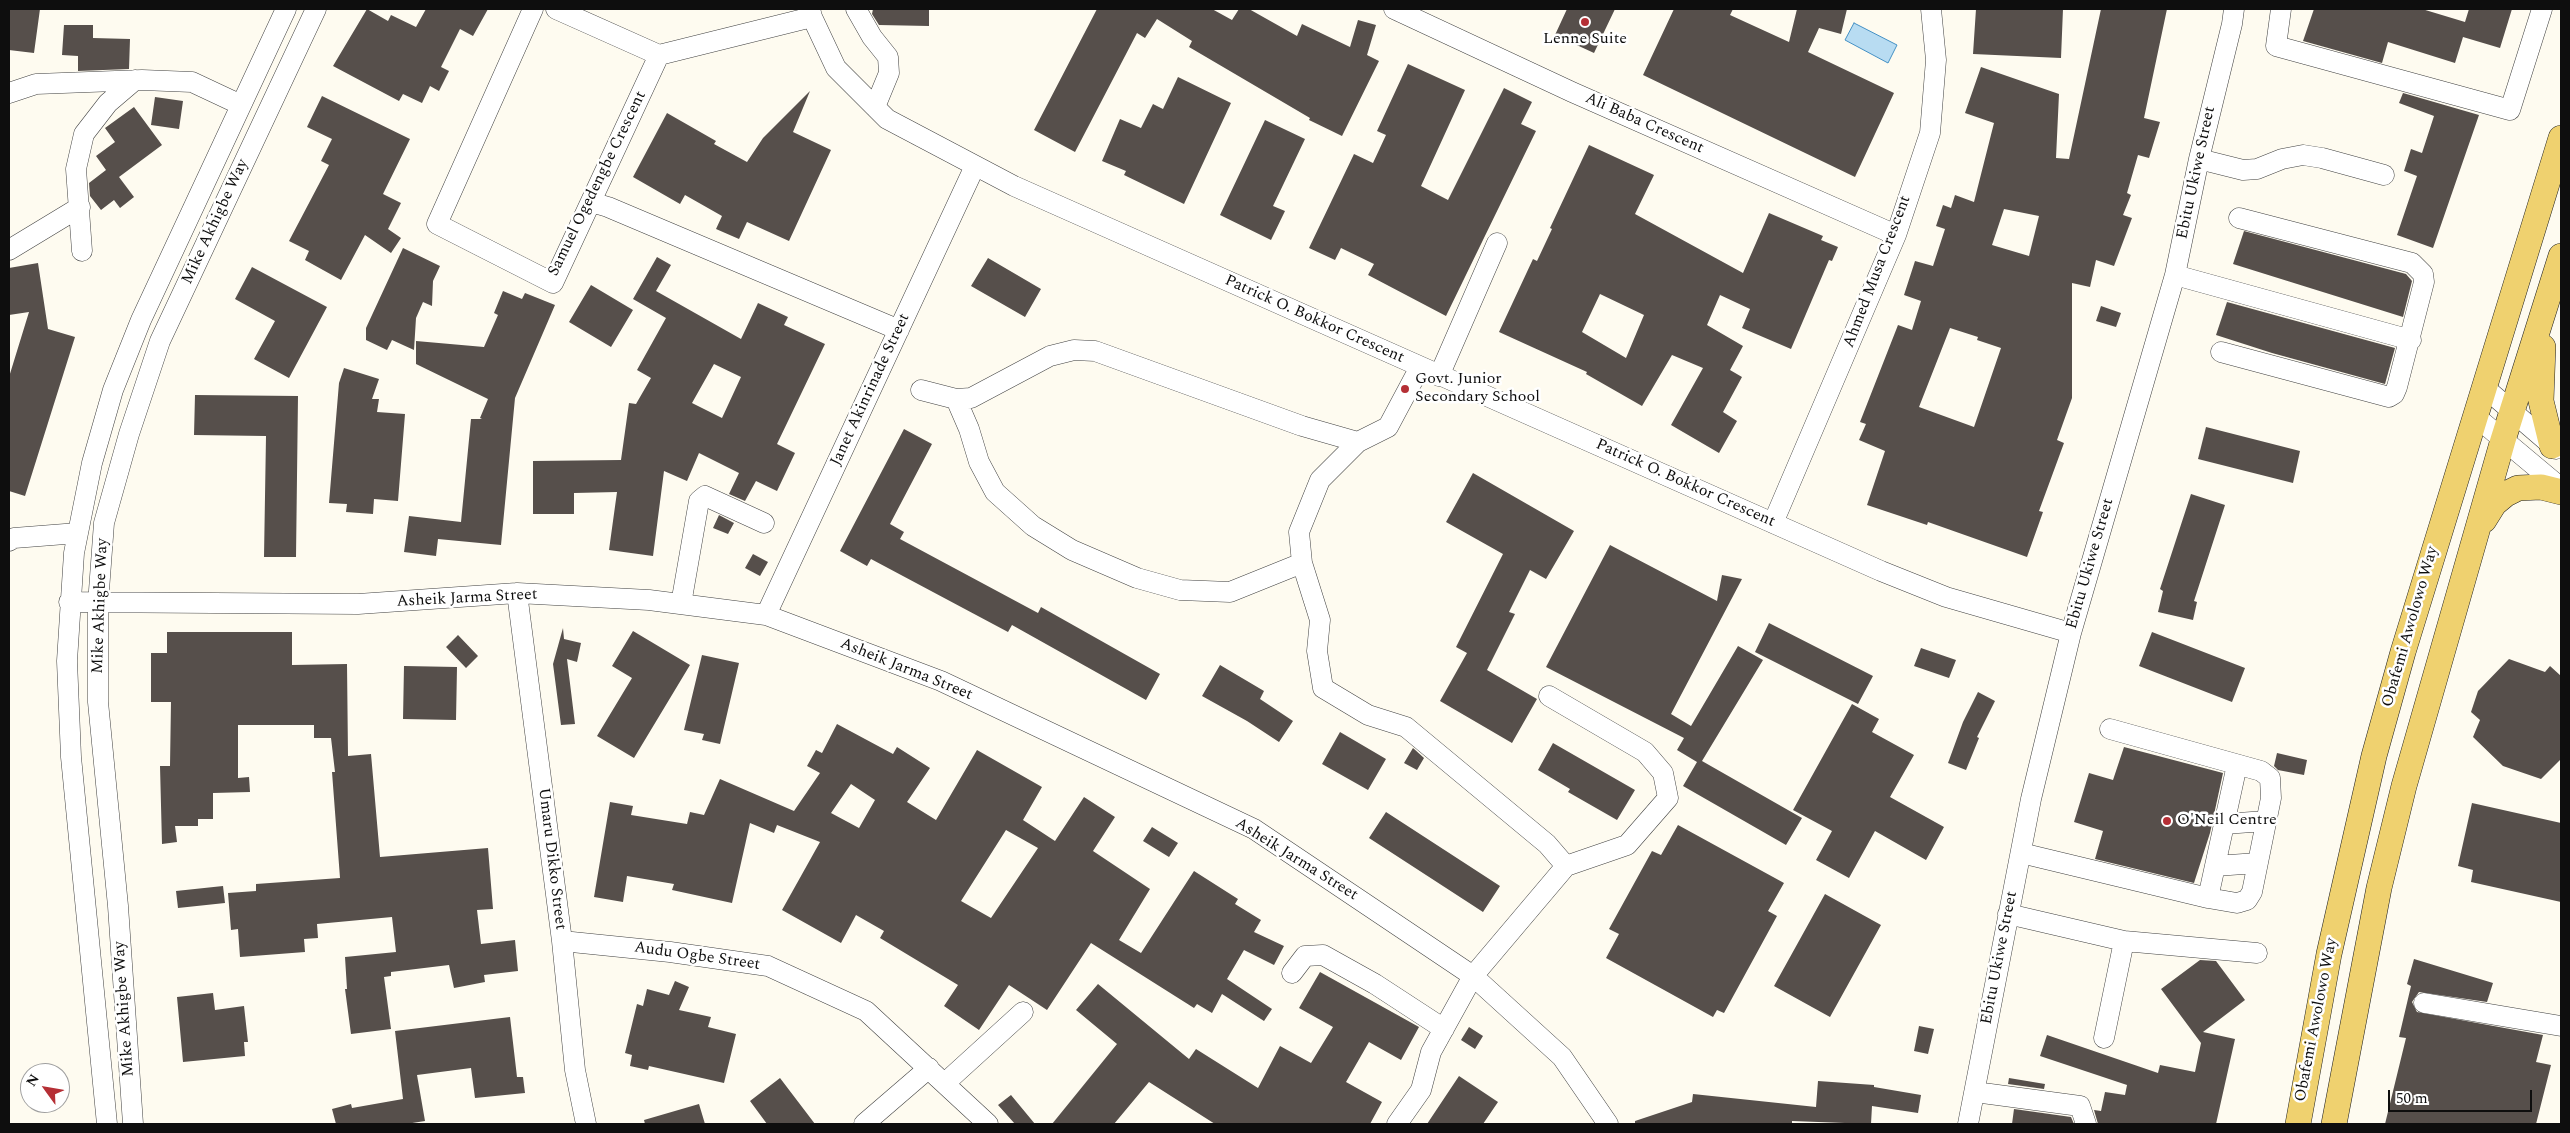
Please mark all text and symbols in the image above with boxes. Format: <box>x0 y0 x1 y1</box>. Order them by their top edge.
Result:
marker: Lenne Suite <box>1579 16 1591 28</box>
place label: Lenne Suite <box>1543 30 1627 50</box>
street label: Samuel Ogedengbe Crescent <box>545 88 651 280</box>
street label: Ali Baba Crescent <box>1582 89 1706 159</box>
street label: Ebitu Ukiwe Street <box>2174 105 2220 241</box>
street label: Mike Akhigbe Way <box>179 156 253 288</box>
street label: Ahmed Musa Crescent <box>1840 193 1916 351</box>
street label: Patrick O. Bokkor Crescent <box>1221 272 1407 368</box>
street label: Janet Akinrinade Street <box>827 311 915 469</box>
place label: Govt. Junior Secondary School <box>1415 370 1540 408</box>
marker: Govt. Junior Secondary School <box>1399 383 1411 395</box>
street label: Patrick O. Bokkor Crescent <box>1592 436 1778 532</box>
street label: Ebitu Ukiwe Street <box>2063 496 2119 632</box>
street label: Mike Akhigbe Way <box>89 538 113 674</box>
street label: Obafemi Awolowo Way <box>2379 544 2443 710</box>
street label: Asheik Jarma Street <box>396 586 538 612</box>
street label: Asheik Jarma Street <box>837 635 975 705</box>
street label: Umaru Dikko Street <box>533 787 569 931</box>
place label: O'Neil Centre <box>2177 811 2277 831</box>
street label: Asheik Jarma Street <box>1231 814 1361 906</box>
marker: O'Neil Centre <box>2161 815 2173 827</box>
street label: Ebitu Ukiwe Street <box>1978 890 2022 1026</box>
street label: Obafemi Awolowo Way <box>2292 936 2342 1104</box>
street label: Audu Ogbe Street <box>633 939 761 975</box>
street label: Mike Akhigbe Way <box>111 941 139 1077</box>
north arrow <box>20 1063 70 1113</box>
text: N <box>21 1070 45 1091</box>
scale bar <box>2390 1080 2534 1112</box>
text: 50 m <box>2396 1087 2428 1110</box>

